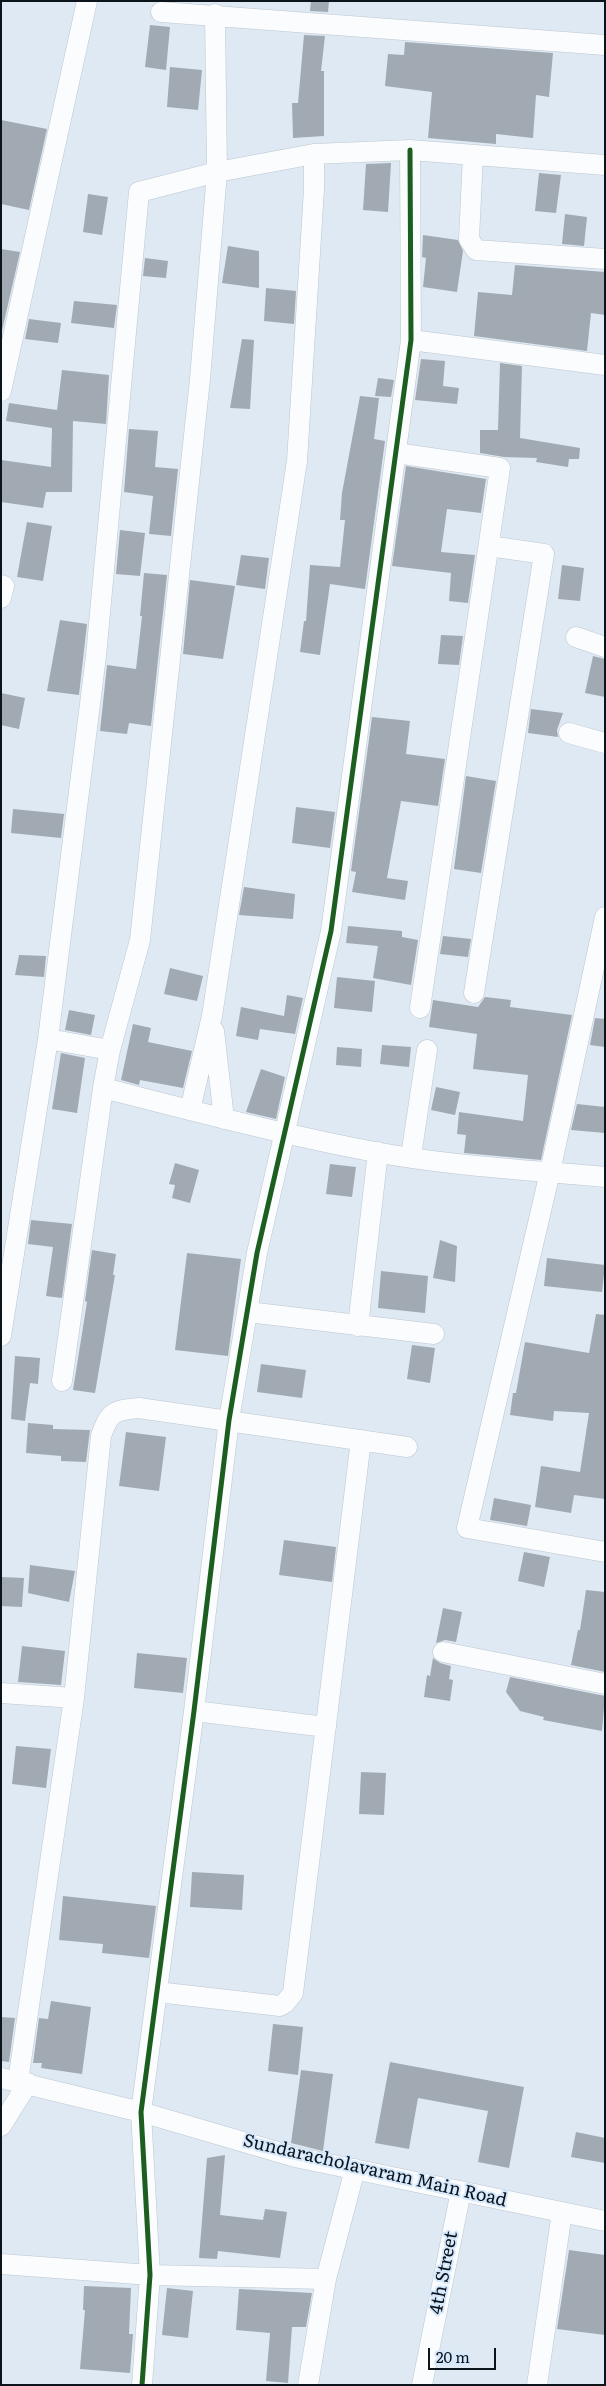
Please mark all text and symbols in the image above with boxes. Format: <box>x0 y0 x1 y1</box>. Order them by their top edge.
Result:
street label: Sundaracholavaram Main Road <box>241 2130 509 2212</box>
street label: 4th Street <box>425 2230 463 2316</box>
scale bar <box>431 2338 498 2370</box>
text: 20 m <box>436 2345 470 2368</box>

